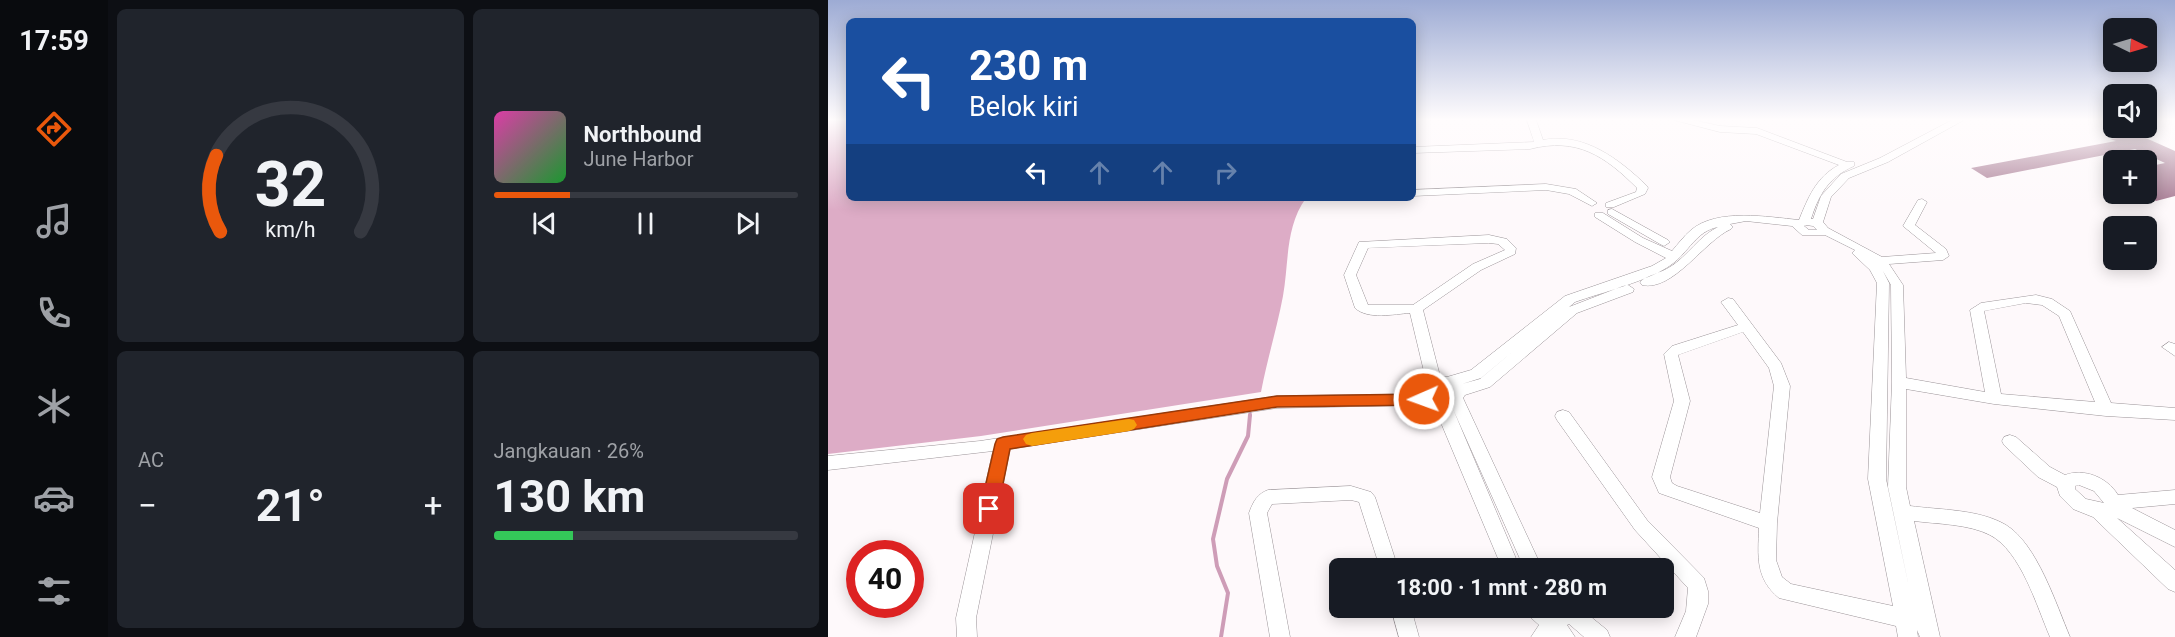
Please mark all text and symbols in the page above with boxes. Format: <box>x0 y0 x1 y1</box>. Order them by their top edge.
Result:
north arrow <box>2103 18 2157 72</box>
map controls <box>2103 18 2157 270</box>
text: 17:59 <box>19 25 89 57</box>
text: 230 m <box>969 41 1088 90</box>
icon: left <box>870 42 948 120</box>
button: sound <box>2103 84 2157 138</box>
text: Belok kiri <box>969 91 1078 123</box>
icon: directions <box>33 108 75 150</box>
text: Northbound <box>584 122 702 147</box>
text: June Harbor <box>584 147 694 171</box>
text: 32 <box>254 149 326 222</box>
button: + <box>2103 150 2157 204</box>
icon: left <box>1020 156 1053 189</box>
icon: ahead <box>1083 156 1116 189</box>
icon: ahead <box>1146 156 1179 189</box>
icon: right <box>1209 156 1242 189</box>
icon: music <box>33 200 75 242</box>
icon: previous <box>528 207 561 240</box>
icon: pause <box>629 207 662 240</box>
icon: next <box>731 207 764 240</box>
button: − <box>2103 216 2157 270</box>
text: km/h <box>265 218 315 243</box>
icon: phone <box>33 292 75 334</box>
position arrow <box>1392 367 1456 431</box>
icon: climate <box>33 385 75 427</box>
text: Jangkauan · 26% <box>494 439 644 463</box>
text: AC <box>138 448 164 472</box>
text: 130 km <box>494 470 645 523</box>
icon: car <box>33 477 75 519</box>
text: 21° <box>256 479 325 532</box>
pin <box>963 483 1014 534</box>
text: − <box>138 486 157 525</box>
text: + <box>424 486 443 525</box>
icon: arrive <box>972 492 1005 525</box>
speed limit sign: 40 <box>846 540 924 618</box>
icon: filters <box>33 570 75 612</box>
text: 18:00 · 1 mnt · 280 m <box>1396 575 1607 600</box>

